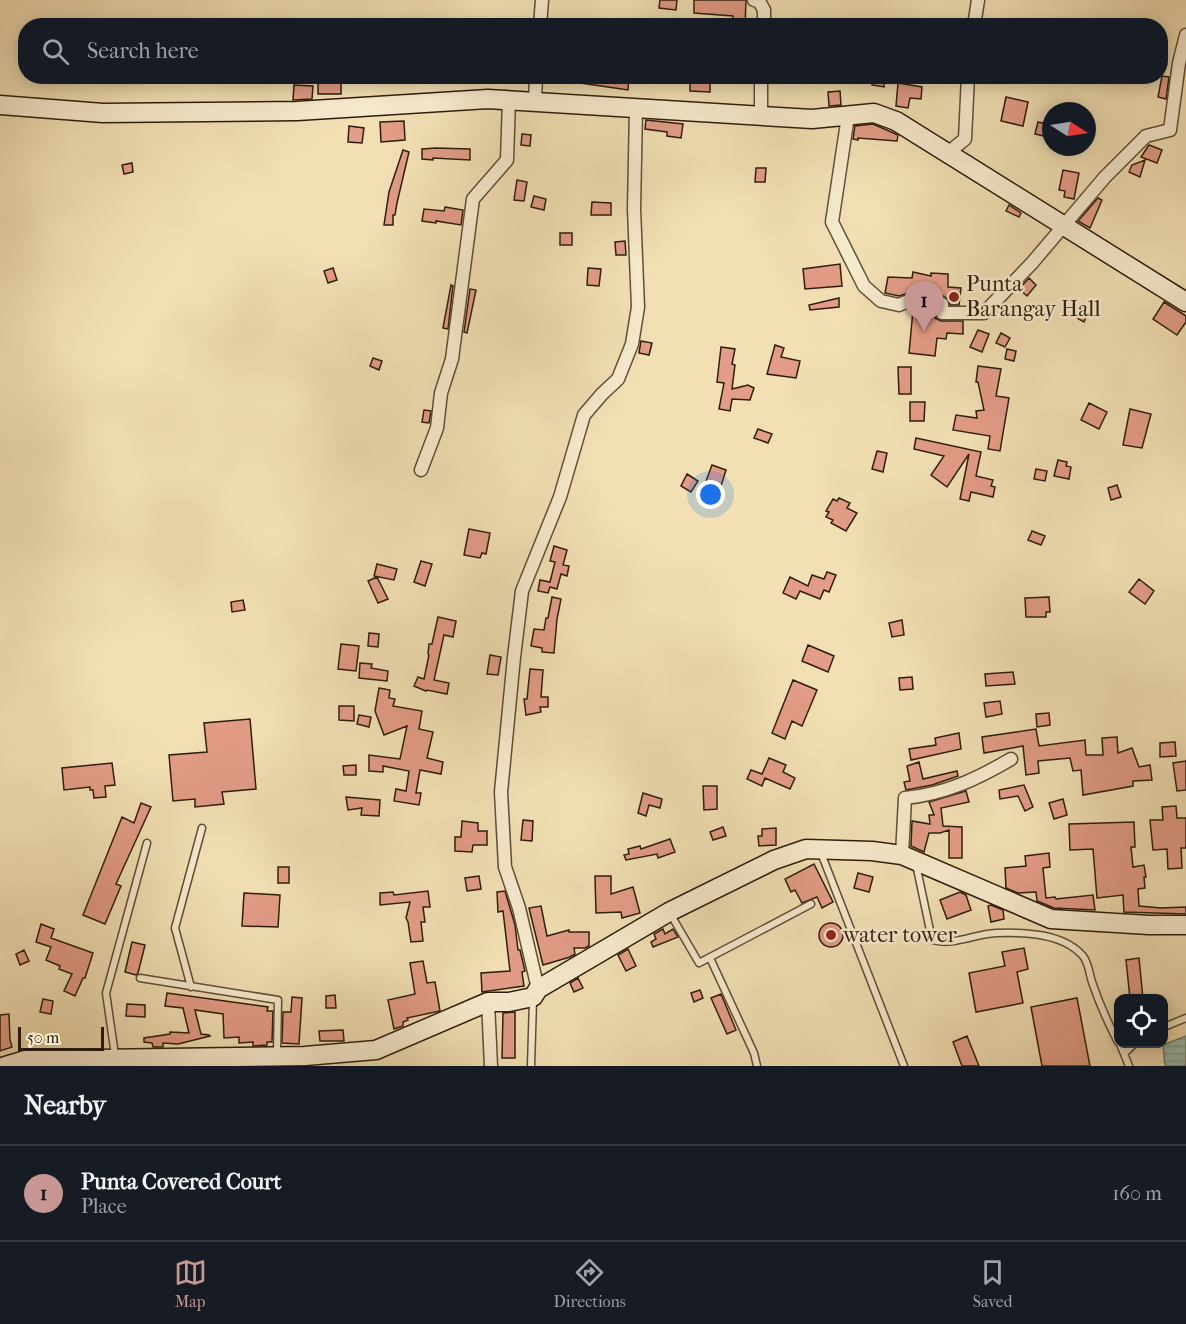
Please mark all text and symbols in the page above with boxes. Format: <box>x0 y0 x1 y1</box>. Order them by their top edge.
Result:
search box <box>18 18 1168 84</box>
icon: search <box>39 35 72 68</box>
text: Search here <box>87 38 199 64</box>
north arrow <box>1042 102 1096 156</box>
place label: Punta Barangay Hall <box>966 271 1101 322</box>
pin: 1 <box>904 282 944 331</box>
marker: Punta Barangay Hall <box>947 290 961 304</box>
your location <box>696 480 725 509</box>
place label: water tower <box>842 922 958 948</box>
marker: water tower <box>824 928 838 942</box>
map controls <box>1114 994 1168 1048</box>
button: locate <box>1114 994 1168 1048</box>
scale bar <box>18 1024 104 1052</box>
text: 50 m <box>27 1028 59 1047</box>
text: Nearby <box>24 1090 106 1121</box>
text: Punta Covered Court <box>81 1169 281 1195</box>
text: 1 <box>40 1182 47 1205</box>
text: 160 m <box>1112 1182 1162 1205</box>
text: Place <box>81 1195 127 1218</box>
tab: Map <box>174 1256 207 1311</box>
tab: Directions <box>554 1256 626 1311</box>
tab: Saved <box>973 1256 1012 1311</box>

